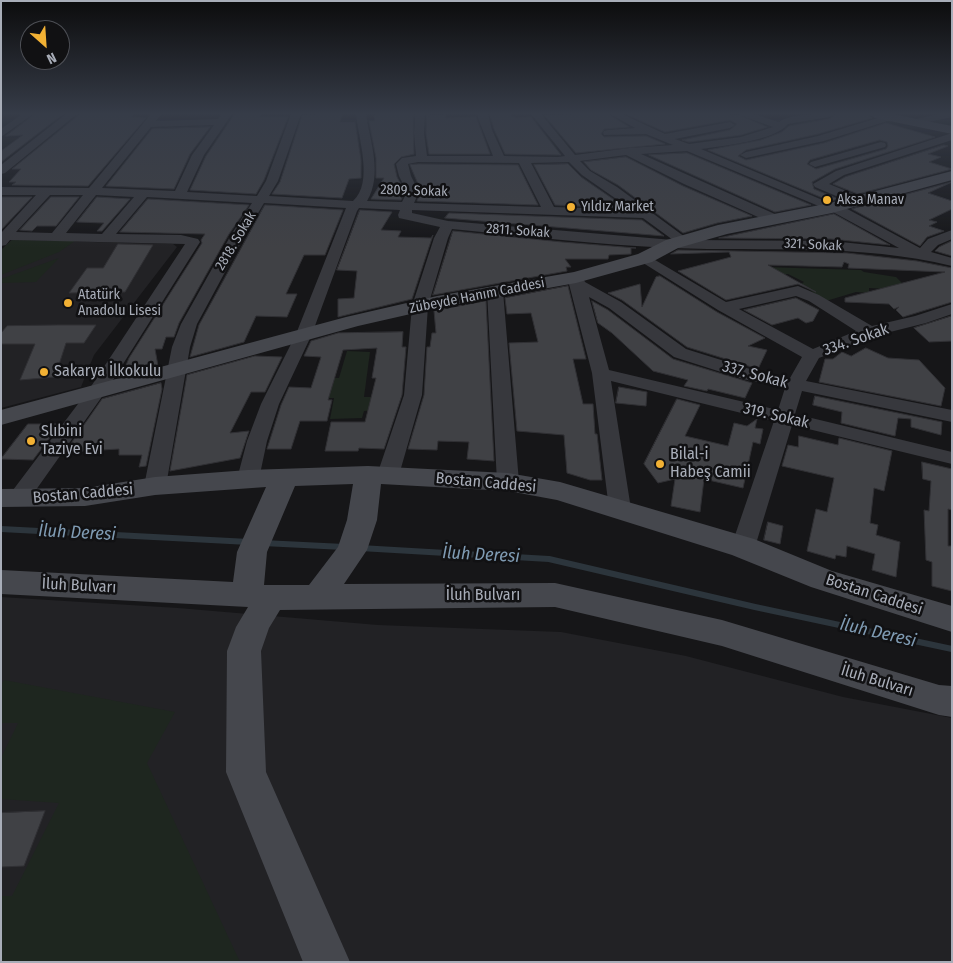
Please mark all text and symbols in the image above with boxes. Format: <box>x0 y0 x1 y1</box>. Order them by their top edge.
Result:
north arrow <box>20 20 70 70</box>
text: N <box>44 49 59 68</box>
street label: 2809. Sokak <box>380 181 448 201</box>
place label: Aksa Manav <box>837 192 904 208</box>
marker: Aksa Manav <box>821 194 833 206</box>
place label: Yıldız Market <box>581 199 654 215</box>
marker: Yıldız Market <box>565 201 577 213</box>
street label: 2818. Sokak <box>212 209 260 273</box>
street label: 2811. Sokak <box>486 220 550 242</box>
street label: 321. Sokak <box>784 235 842 255</box>
street label: Zübeyde Hanım Caddesi <box>408 275 546 317</box>
place label: Atatürk Anadolu Lisesi <box>78 287 161 320</box>
marker: Atatürk Anadolu Lisesi <box>62 297 74 309</box>
street label: 334. Sokak <box>821 320 891 360</box>
street label: 337. Sokak <box>720 357 790 393</box>
place label: Sakarya İlkokulu <box>54 362 161 382</box>
marker: Sakarya İlkokulu <box>38 366 50 378</box>
street label: 319. Sokak <box>741 399 811 433</box>
place label: Slıbini Taziye Evi <box>41 422 103 460</box>
marker: Slıbini Taziye Evi <box>25 435 37 447</box>
place label: Bilal-i Habeş Camii <box>670 445 751 483</box>
marker: Bilal-i Habeş Camii <box>654 458 666 470</box>
street label: Bostan Caddesi <box>435 469 537 497</box>
street label: Bostan Caddesi <box>32 480 134 508</box>
water label: İluh Deresi <box>38 520 116 546</box>
water label: İluh Deresi <box>442 542 520 568</box>
street label: Bostan Caddesi <box>823 570 925 620</box>
street label: İluh Bulvarı <box>41 574 117 598</box>
street label: İluh Bulvarı <box>446 586 520 606</box>
water label: İluh Deresi <box>838 614 918 652</box>
street label: İluh Bulvarı <box>839 661 915 701</box>

